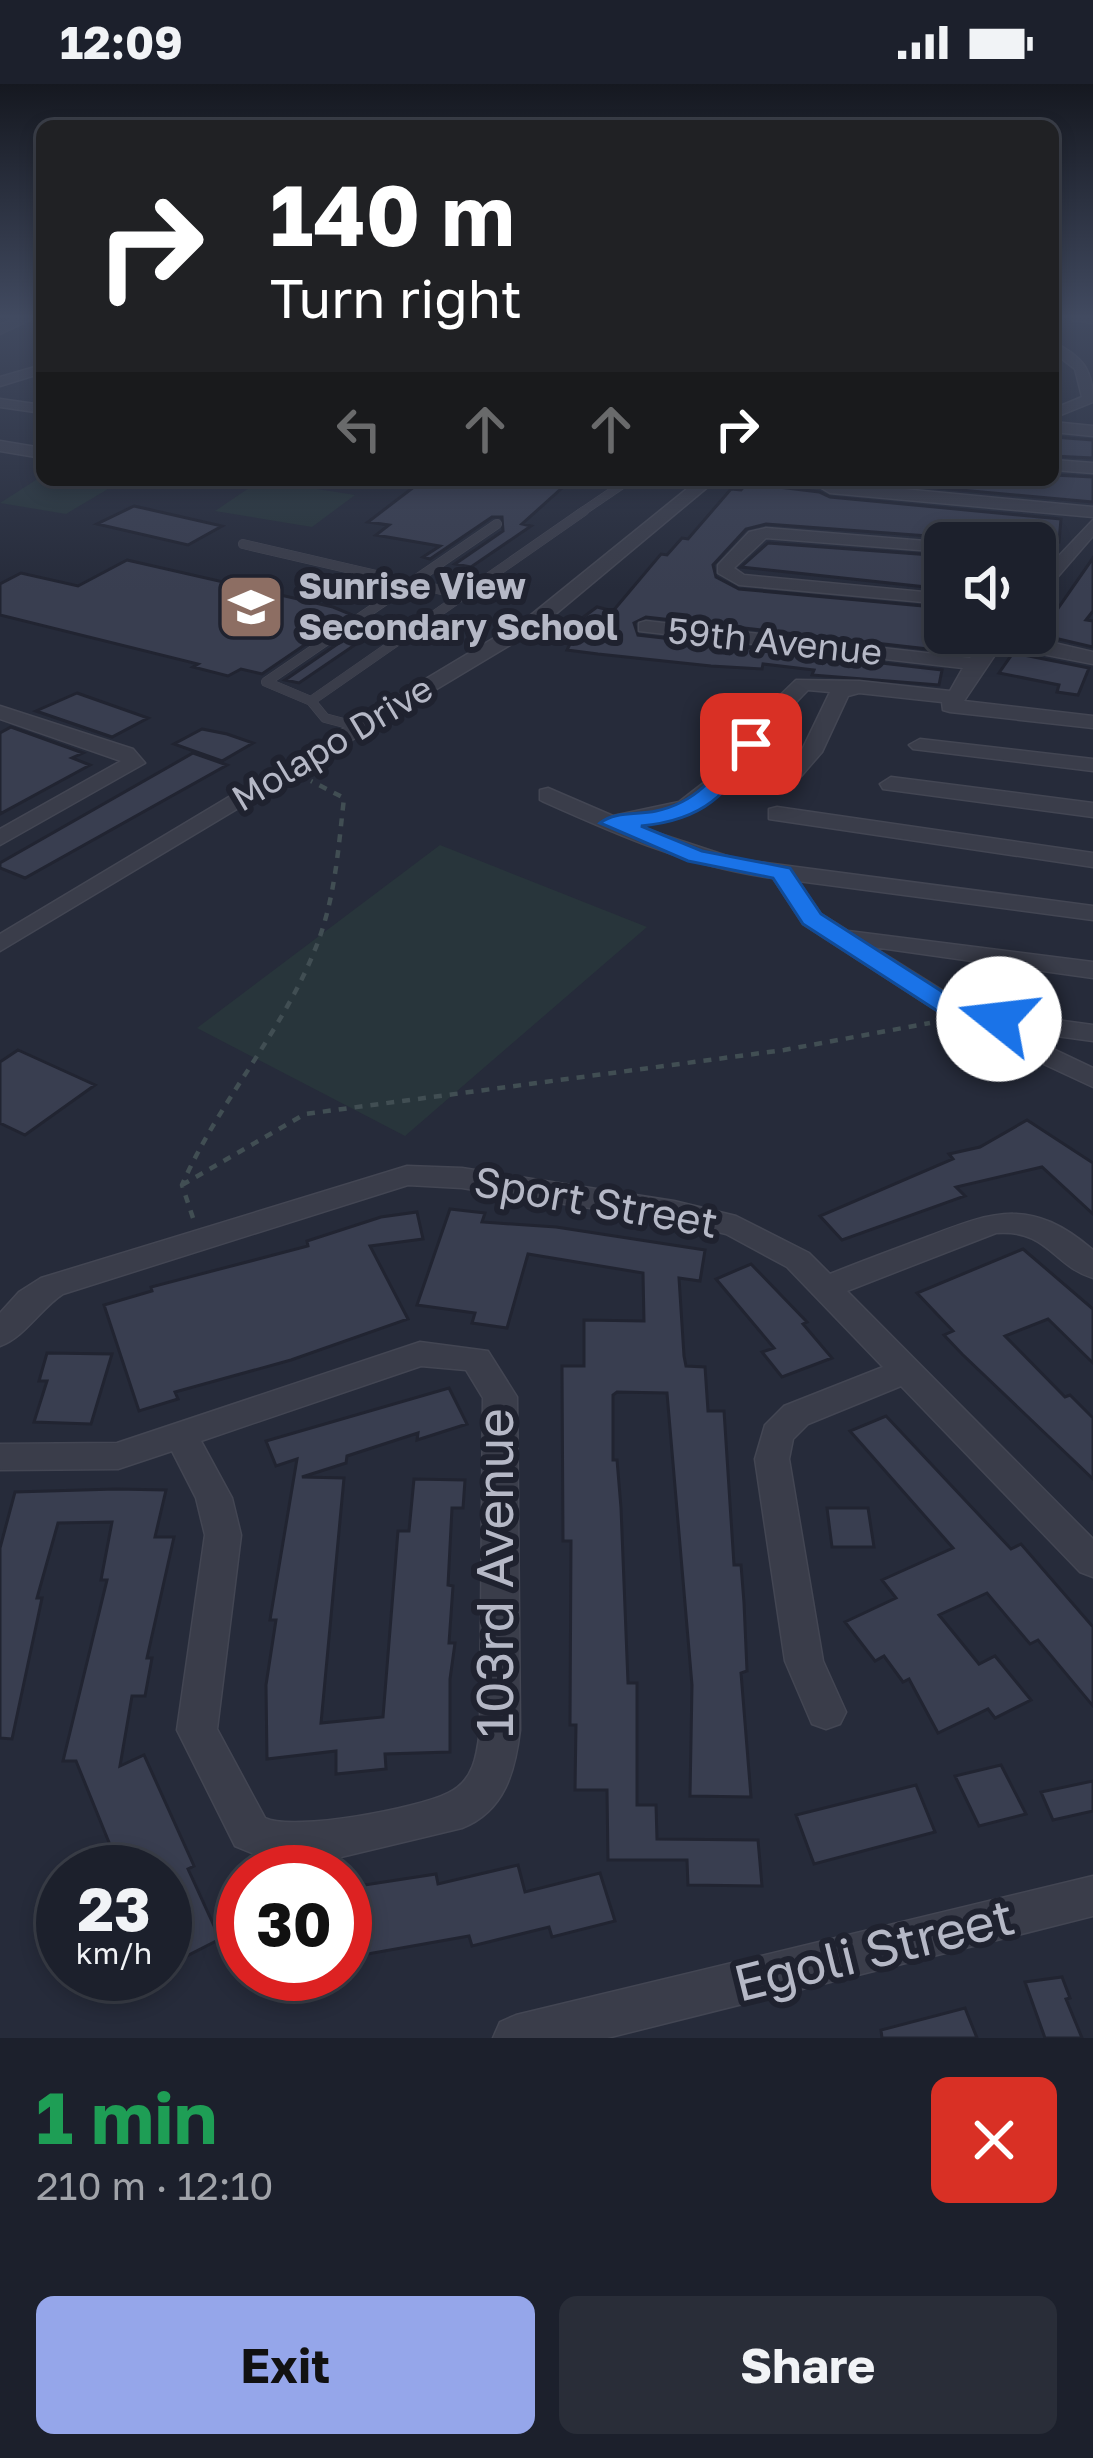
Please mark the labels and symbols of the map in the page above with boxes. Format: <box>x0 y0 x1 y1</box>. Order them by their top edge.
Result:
place label: Sunrise View Secondary School <box>298 564 618 648</box>
school or university icon: Sunrise View Secondary School <box>216 572 286 642</box>
street label: 59th Avenue <box>666 608 884 673</box>
street label: Molapo Drive <box>224 666 440 819</box>
pin <box>700 693 802 795</box>
position arrow <box>936 956 1062 1082</box>
street label: Sport Street <box>470 1155 722 1247</box>
street label: 103rd Avenue <box>463 1408 524 1738</box>
speed limit sign: 30 <box>216 1845 372 2001</box>
street label: Egoli Street <box>727 1884 1020 2013</box>

